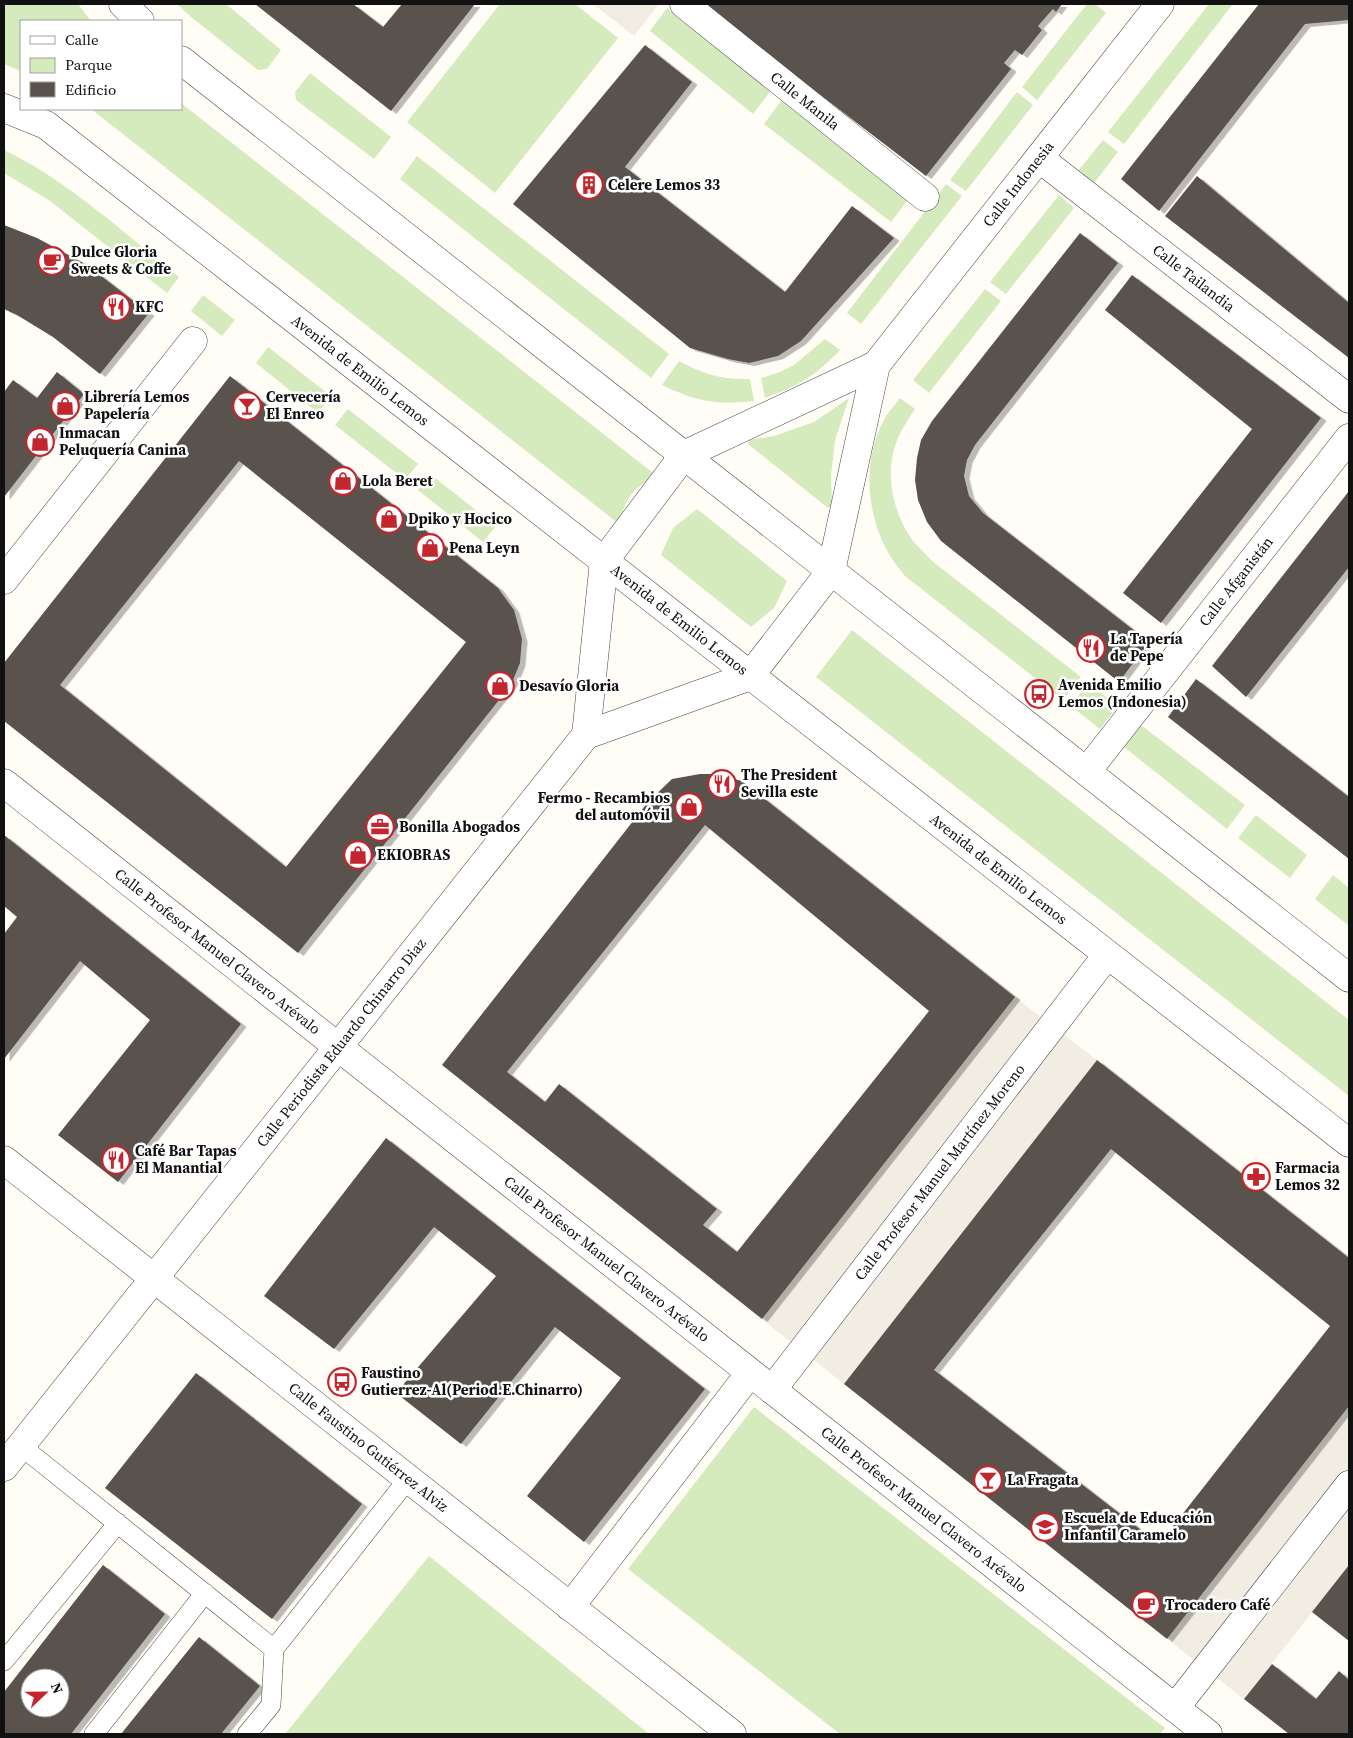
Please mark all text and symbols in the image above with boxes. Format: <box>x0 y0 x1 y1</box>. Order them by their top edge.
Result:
legend <box>20 20 182 110</box>
text: Calle <box>65 29 99 50</box>
text: Parque <box>65 54 113 75</box>
street label: Calle Manila <box>766 66 845 135</box>
text: Edificio <box>65 79 116 100</box>
street label: Calle Indonesia <box>978 136 1059 231</box>
building icon: Celere Lemos 33 <box>574 170 604 200</box>
place label: Celere Lemos 33 <box>608 174 720 195</box>
street label: Calle Tailandia <box>1148 239 1240 317</box>
place label: Dulce Gloria Sweets & Coffe <box>71 241 171 279</box>
cafe icon: Dulce Gloria Sweets & Coffe <box>37 246 67 276</box>
restaurant icon: KFC <box>101 292 131 322</box>
place label: KFC <box>135 296 163 317</box>
street label: Avenida de Emilio Lemos <box>287 310 434 430</box>
place label: Librería Lemos Papelería <box>84 386 190 424</box>
place label: Cervecería El Enreo <box>266 386 342 424</box>
shop icon: Librería Lemos Papelería <box>50 391 80 421</box>
bar icon: Cervecería El Enreo <box>232 391 262 421</box>
place label: Inmacan Peluquería Canina <box>59 422 187 460</box>
shop icon: Inmacan Peluquería Canina <box>25 427 55 457</box>
shop icon: Lola Beret <box>328 466 358 496</box>
place label: Lola Beret <box>362 470 433 491</box>
shop icon: Dpiko y Hocico <box>374 504 404 534</box>
place label: Dpiko y Hocico <box>408 508 513 529</box>
street label: Calle Afganistán <box>1194 532 1278 631</box>
shop icon: Pena Leyn <box>415 533 445 563</box>
place label: Pena Leyn <box>449 537 520 558</box>
street label: Avenida de Emilio Lemos <box>606 559 753 680</box>
place label: La Tapería de Pepe <box>1110 628 1184 666</box>
restaurant icon: La Tapería de Pepe <box>1076 633 1106 663</box>
shop icon: Desavío Gloria <box>485 671 515 701</box>
place label: Avenida Emilio Lemos (Indonesia) <box>1058 674 1187 712</box>
place label: Desavío Gloria <box>519 675 620 696</box>
bus stop icon: Avenida Emilio Lemos (Indonesia) <box>1024 679 1054 709</box>
place label: The President Sevilla este <box>741 764 838 802</box>
restaurant icon: The President Sevilla este <box>707 769 737 799</box>
place label: Fermo - Recambios del automóvil <box>538 787 670 825</box>
shop icon: Fermo - Recambios del automóvil <box>674 792 704 822</box>
street label: Avenida de Emilio Lemos <box>926 808 1072 929</box>
office icon: Bonilla Abogados <box>365 812 395 842</box>
place label: Bonilla Abogados <box>399 816 520 837</box>
shop icon: EKIOBRAS <box>343 840 373 870</box>
place label: EKIOBRAS <box>377 844 450 865</box>
street label: Calle Profesor Manuel Clavero Arévalo <box>110 863 325 1039</box>
street label: Calle Periodista Eduardo Chinarro Diaz <box>251 933 431 1151</box>
street label: Calle Profesor Manuel Martínez Moreno <box>849 1059 1030 1284</box>
place label: Café Bar Tapas El Manantial <box>135 1140 237 1178</box>
restaurant icon: Café Bar Tapas El Manantial <box>101 1145 131 1175</box>
place label: Farmacia Lemos 32 <box>1275 1157 1341 1195</box>
pharmacy icon: Farmacia Lemos 32 <box>1241 1162 1271 1192</box>
street label: Calle Profesor Manuel Clavero Arévalo <box>500 1171 714 1347</box>
place label: Faustino Gutierrez-Al(Period.E.Chinarro) <box>361 1362 583 1400</box>
bus stop icon: Faustino Gutierrez-Al(Period.E.Chinarro) <box>327 1367 357 1397</box>
street label: Calle Faustino Gutiérrez Alviz <box>284 1377 453 1517</box>
street label: Calle Profesor Manuel Clavero Arévalo <box>817 1421 1031 1597</box>
bar icon: La Fragata <box>973 1465 1003 1495</box>
place label: La Fragata <box>1007 1469 1080 1490</box>
place label: Escuela de Educación Infantil Caramelo <box>1064 1507 1212 1545</box>
school or university icon: Escuela de Educación Infantil Caramelo <box>1030 1512 1060 1542</box>
cafe icon: Trocadero Café <box>1131 1590 1161 1620</box>
place label: Trocadero Café <box>1165 1594 1270 1615</box>
north arrow <box>20 1668 70 1718</box>
text: N <box>46 1680 68 1697</box>

